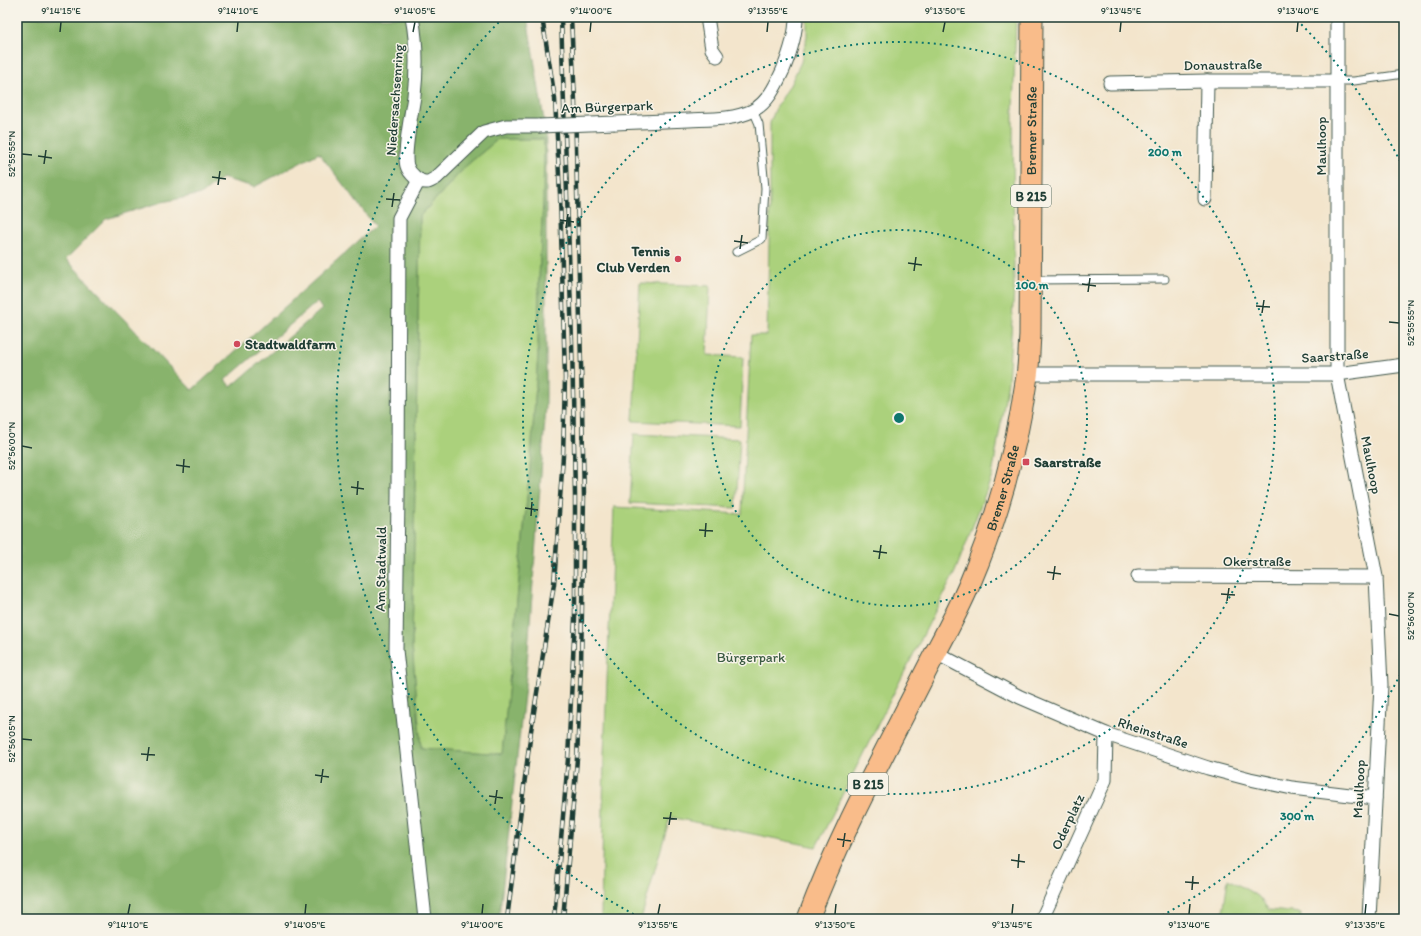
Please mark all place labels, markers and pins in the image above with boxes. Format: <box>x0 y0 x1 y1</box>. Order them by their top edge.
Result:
place label: Tennis Club Verden <box>596 243 671 276</box>
marker: Tennis Club Verden <box>673 254 683 264</box>
place label: Stadtwaldfarm <box>245 336 336 353</box>
marker: Stadtwaldfarm <box>232 339 242 349</box>
centre of rings <box>892 411 906 425</box>
place label: Saarstraße <box>1034 454 1102 471</box>
marker: Saarstraße <box>1021 457 1031 467</box>

